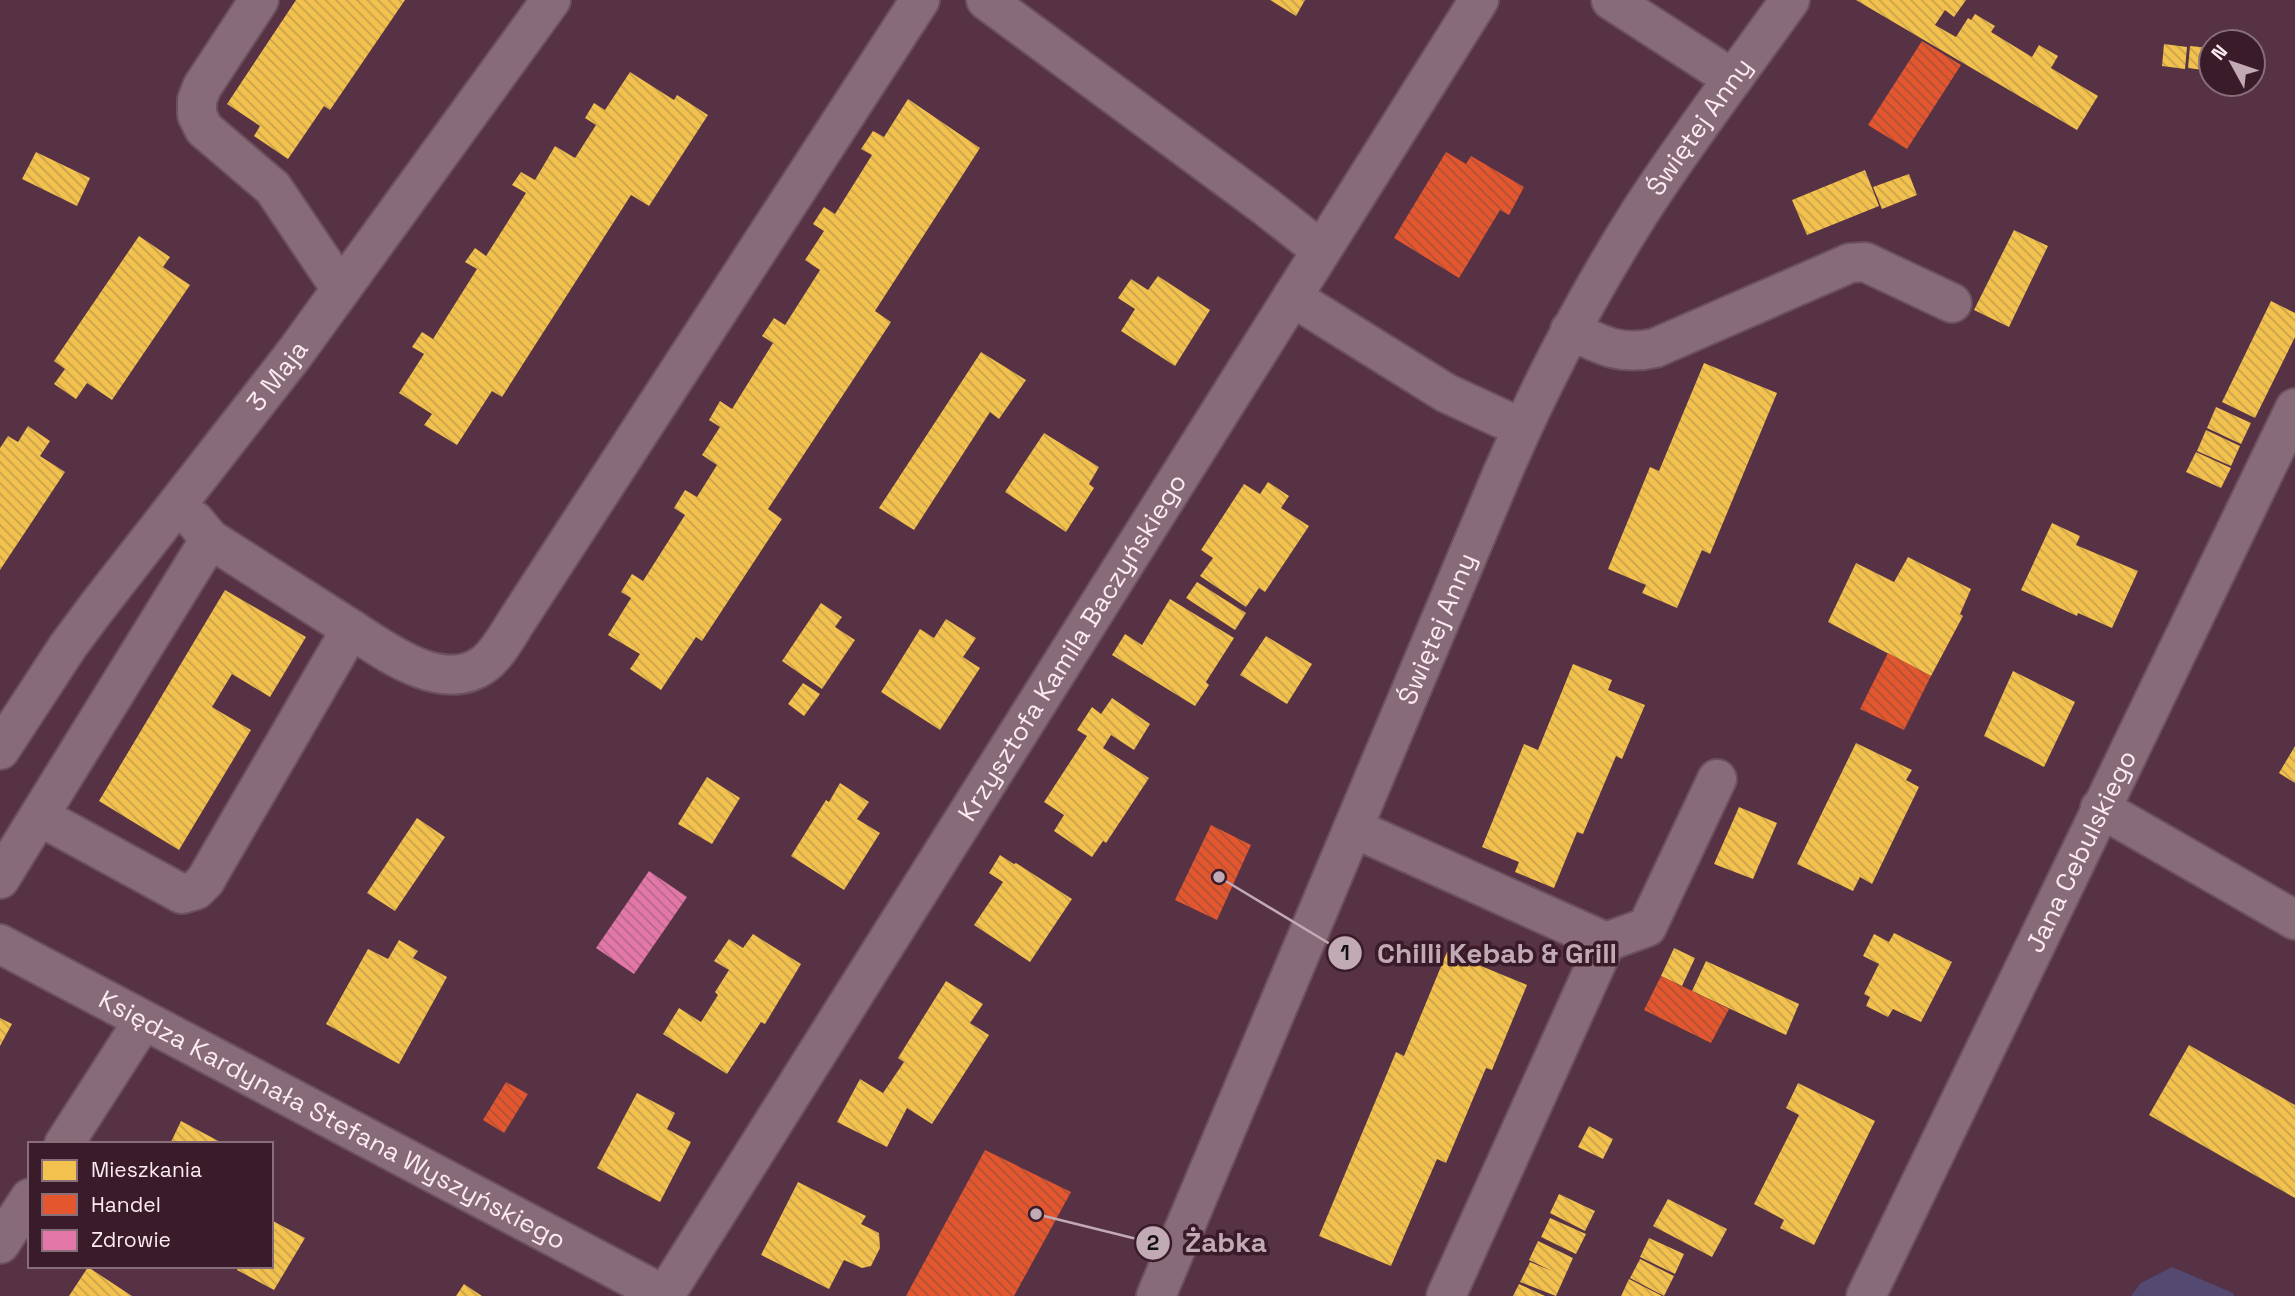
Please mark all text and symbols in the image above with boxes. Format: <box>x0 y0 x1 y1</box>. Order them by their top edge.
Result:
north arrow <box>2197 28 2267 98</box>
text: N <box>2206 39 2233 65</box>
street label: Świętej Anny <box>1638 51 1760 202</box>
street label: 3 Maja <box>239 334 316 418</box>
street label: Krzysztofa Kamila Baczyńskiego <box>950 467 1194 828</box>
street label: Świętej Anny <box>1390 548 1484 710</box>
street label: Jana Cebulskiego <box>2018 744 2144 958</box>
callout: Chilli Kebab & Grill <box>1327 929 1631 978</box>
text: Chilli Kebab & Grill <box>1377 935 1617 971</box>
text: 1 <box>1340 939 1350 966</box>
street label: Księdza Kardynała Stefana Wyszyńskiego <box>93 982 572 1257</box>
legend <box>28 1142 273 1268</box>
text: Mieszkania <box>91 1156 202 1183</box>
text: Handel <box>91 1191 161 1218</box>
callout: Żabka <box>1136 1218 1281 1267</box>
text: Żabka <box>1185 1224 1267 1260</box>
text: Zdrowie <box>91 1226 171 1253</box>
text: 2 <box>1147 1229 1159 1256</box>

